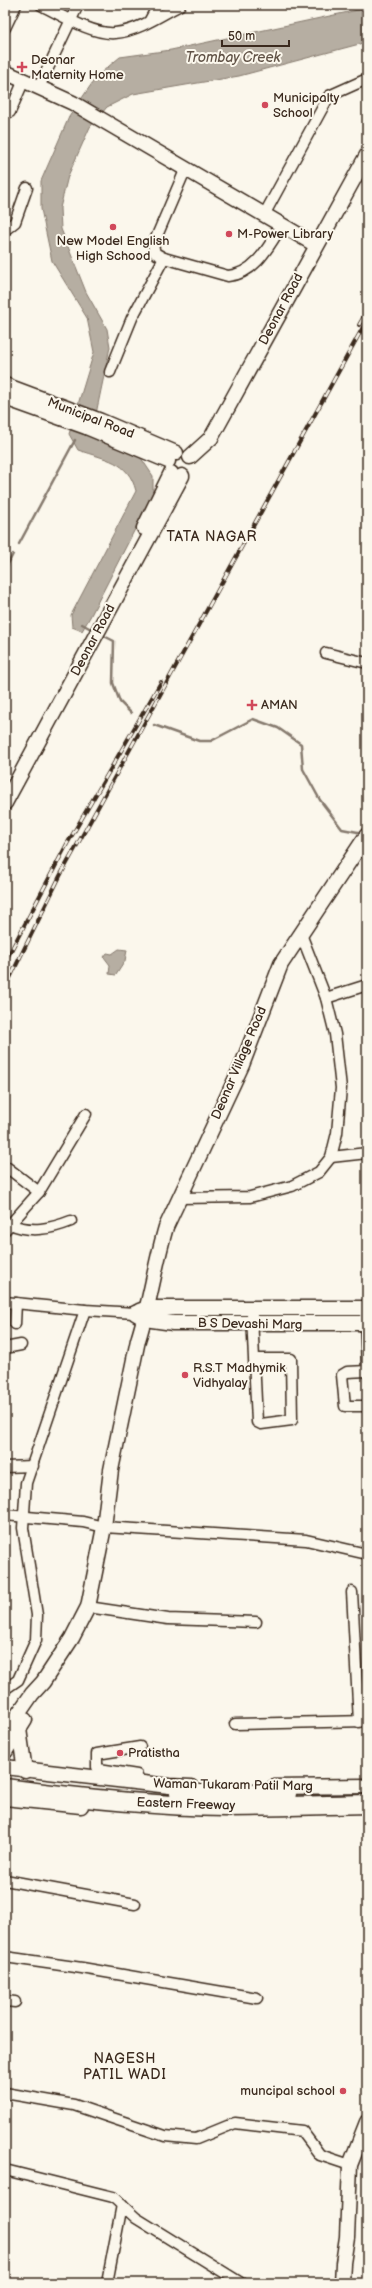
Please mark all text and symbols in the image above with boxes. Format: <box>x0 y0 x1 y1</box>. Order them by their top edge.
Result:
scale bar <box>222 22 289 48</box>
text: 50 m <box>228 29 255 44</box>
water label: Trombay Creek <box>185 49 282 66</box>
place label: Deonar Maternity Home <box>31 52 124 83</box>
marker: Deonar Maternity Home <box>16 61 28 73</box>
place label: Municipalty School <box>273 90 340 121</box>
marker: Municipalty School <box>260 100 270 110</box>
marker: New Model English High Schood <box>108 222 118 232</box>
place label: M-Power Library <box>237 226 333 242</box>
marker: M-Power Library <box>224 229 234 239</box>
place label: New Model English High Schood <box>57 233 169 264</box>
street label: Deonar Road <box>255 270 307 348</box>
street label: Municipal Road <box>45 394 137 442</box>
district label: TATA NAGAR <box>167 528 257 545</box>
street label: Deonar Road <box>67 601 119 679</box>
place label: AMAN <box>261 697 298 713</box>
marker: AMAN <box>246 699 258 711</box>
street label: Deonar Village Road <box>208 1004 270 1122</box>
street label: B S Devashi Marg <box>198 1315 302 1333</box>
place label: R.S.T Madhymik Vidhyalay <box>193 1360 286 1391</box>
marker: R.S.T Madhymik Vidhyalay <box>180 1370 190 1380</box>
place label: Pratistha <box>128 1745 180 1761</box>
marker: Pratistha <box>115 1748 125 1758</box>
street label: Waman Tukaram Patil Marg <box>153 1776 313 1794</box>
street label: Eastern Freeway <box>136 1794 236 1814</box>
district label: NAGESH PATIL WADI <box>83 2050 167 2083</box>
place label: muncipal school <box>240 2083 335 2099</box>
marker: muncipal school <box>338 2086 348 2096</box>

